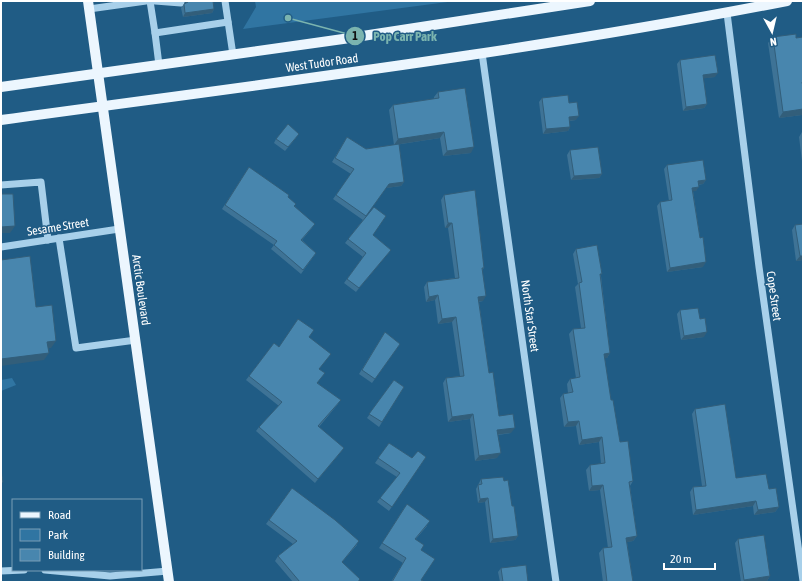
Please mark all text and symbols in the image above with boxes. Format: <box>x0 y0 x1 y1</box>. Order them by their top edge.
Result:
north arrow <box>752 12 792 52</box>
callout: Pop Carr Park <box>345 24 444 49</box>
text: 1 <box>352 29 358 43</box>
text: Pop Carr Park <box>373 29 437 44</box>
text: N <box>769 36 777 48</box>
street label: West Tudor Road <box>285 51 359 75</box>
street label: Sesame Street <box>26 215 90 239</box>
street label: Arctic Boulevard <box>129 254 153 326</box>
street label: Cope Street <box>764 270 784 322</box>
street label: North Star Street <box>518 279 542 353</box>
legend <box>12 499 142 571</box>
text: Road <box>48 508 71 522</box>
text: Park <box>48 528 69 542</box>
scale bar <box>664 545 715 571</box>
text: Building <box>48 548 86 562</box>
text: 20 m <box>670 552 692 566</box>

